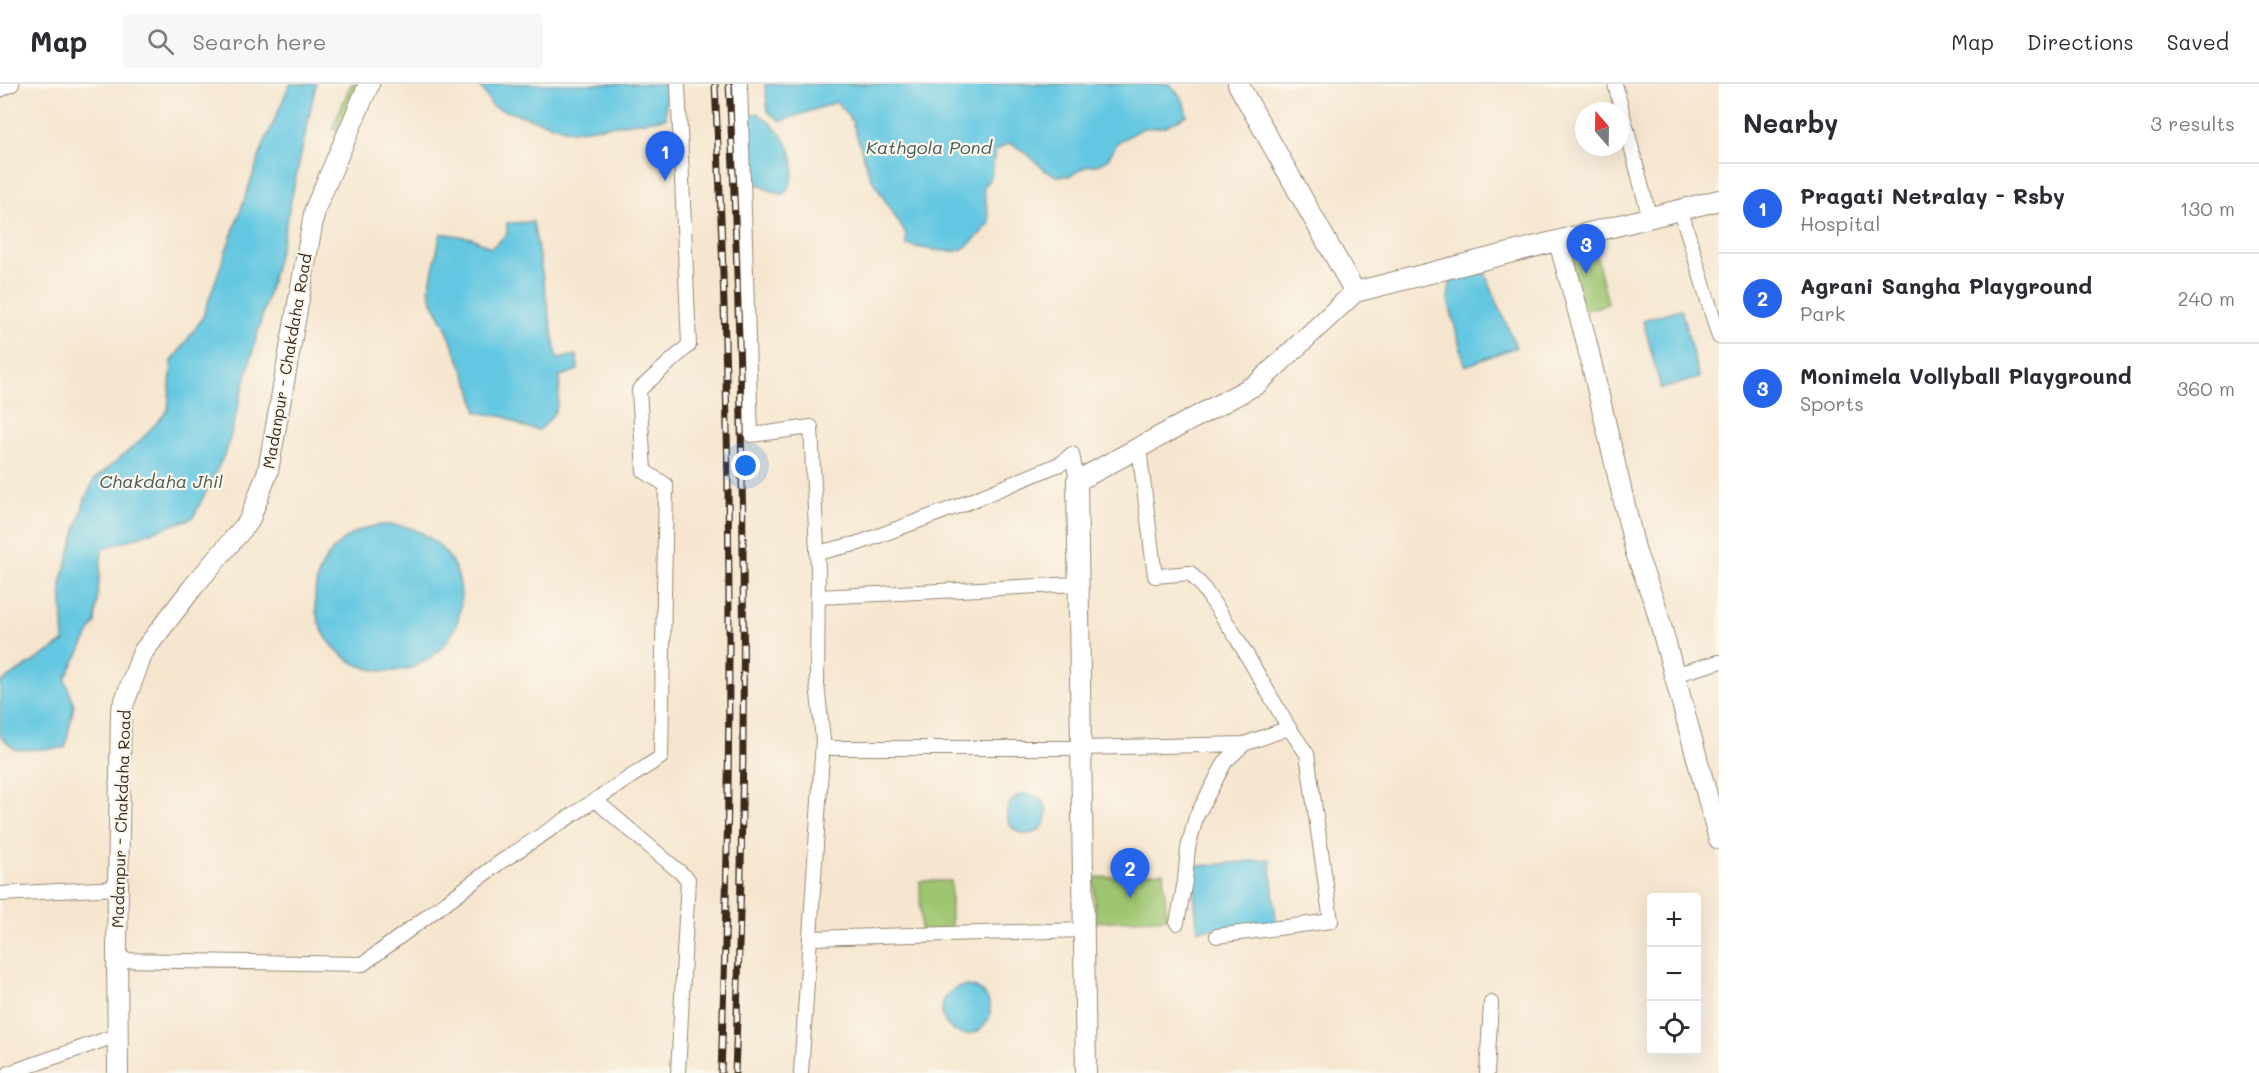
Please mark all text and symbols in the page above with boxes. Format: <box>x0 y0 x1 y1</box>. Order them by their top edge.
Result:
search box <box>123 14 543 68</box>
text: Map <box>30 23 87 59</box>
icon: search <box>144 25 177 58</box>
text: Search here <box>192 27 326 56</box>
text: Map <box>1951 28 1994 55</box>
text: Directions <box>2027 28 2134 55</box>
text: Saved <box>2167 28 2229 55</box>
north arrow <box>1575 102 1629 156</box>
text: Nearby <box>1743 106 1838 140</box>
text: 3 results <box>2150 110 2235 136</box>
pin: 1 <box>646 132 684 181</box>
water label: Kathgola Pond <box>866 135 994 159</box>
text: Pragati Netralay - Rsby <box>1800 181 2065 210</box>
text: 1 <box>1758 195 1767 221</box>
text: 130 m <box>2180 195 2235 221</box>
text: Hospital <box>1800 210 1881 236</box>
pin: 3 <box>1566 224 1606 274</box>
street label: Madanpur - Chakdaha Road <box>257 252 316 470</box>
text: Agrani Sangha Playground <box>1800 271 2092 300</box>
text: 2 <box>1757 285 1768 311</box>
text: 240 m <box>2177 285 2235 311</box>
text: Park <box>1800 300 1845 326</box>
text: Monimela Vollyball Playground <box>1800 361 2132 390</box>
text: 3 <box>1757 375 1769 401</box>
text: 360 m <box>2177 375 2235 401</box>
text: Sports <box>1800 390 1864 416</box>
your location <box>731 451 760 480</box>
water label: Chakdaha Jhil <box>99 469 223 493</box>
street label: Madanpur - Chakdaha Road <box>106 710 135 928</box>
pin: 2 <box>1110 848 1150 898</box>
map controls <box>1647 893 1701 1055</box>
button: + <box>1647 893 1701 947</box>
button: − <box>1647 947 1701 1001</box>
button: locate <box>1647 1001 1701 1055</box>

